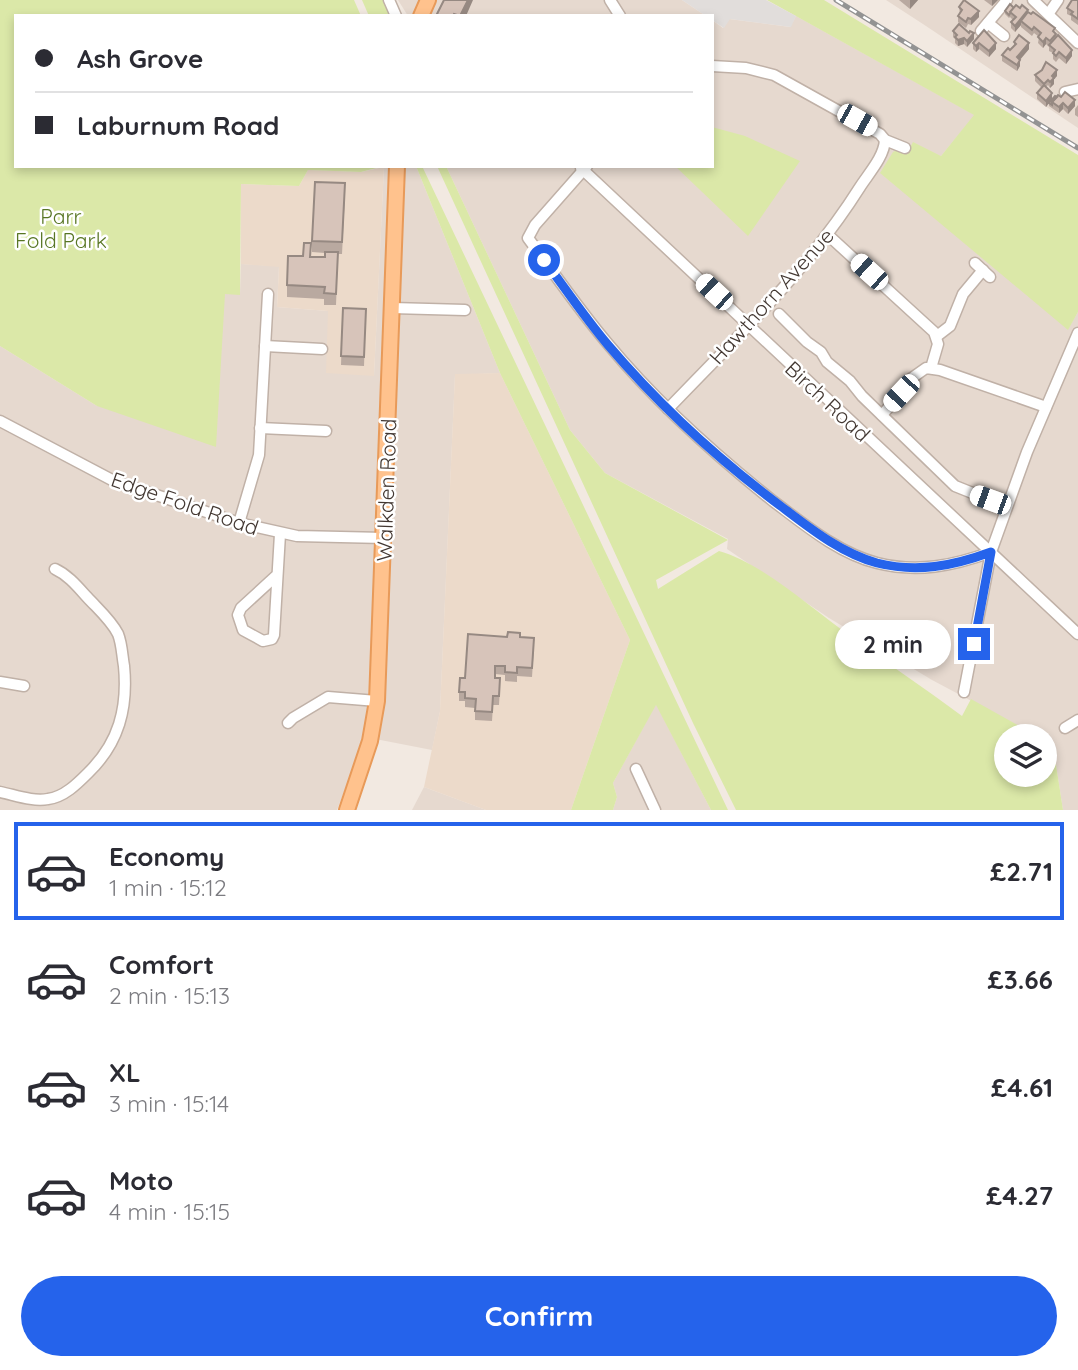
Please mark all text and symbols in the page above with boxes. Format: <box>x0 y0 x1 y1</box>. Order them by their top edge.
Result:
text: Ash Grove <box>77 42 203 75</box>
car <box>834 101 881 139</box>
text: Laburnum Road <box>77 109 279 142</box>
park label: Parr Fold Park <box>15 203 107 253</box>
street label: Hawthorn Avenue <box>703 223 839 369</box>
route start <box>528 244 560 276</box>
car <box>847 250 892 294</box>
car <box>692 270 737 314</box>
street label: Birch Road <box>780 355 876 447</box>
car <box>879 370 924 416</box>
street label: Walkden Road <box>371 418 401 562</box>
street label: Edge Fold Road <box>108 466 262 540</box>
car <box>967 483 1014 517</box>
callout: 2 min <box>834 620 950 668</box>
route end <box>958 628 990 660</box>
text: 2 min <box>863 630 923 659</box>
map controls <box>994 724 1057 787</box>
button: layers <box>994 724 1057 787</box>
icon: car <box>25 840 88 903</box>
text: Economy <box>109 840 224 873</box>
text: £2.71 <box>990 855 1053 888</box>
text: 1 min · 15:12 <box>109 873 227 902</box>
icon: car <box>25 948 88 1011</box>
text: Comfort <box>109 948 214 981</box>
text: £3.66 <box>988 963 1053 996</box>
text: 2 min · 15:13 <box>109 981 230 1010</box>
icon: car <box>25 1056 88 1119</box>
text: XL <box>109 1056 141 1089</box>
text: £4.61 <box>991 1071 1053 1104</box>
text: 3 min · 15:14 <box>109 1089 229 1118</box>
icon: car <box>25 1164 88 1227</box>
text: Moto <box>109 1164 173 1197</box>
text: £4.27 <box>986 1179 1053 1212</box>
text: 4 min · 15:15 <box>109 1197 230 1226</box>
button: Confirm <box>21 1276 1057 1356</box>

